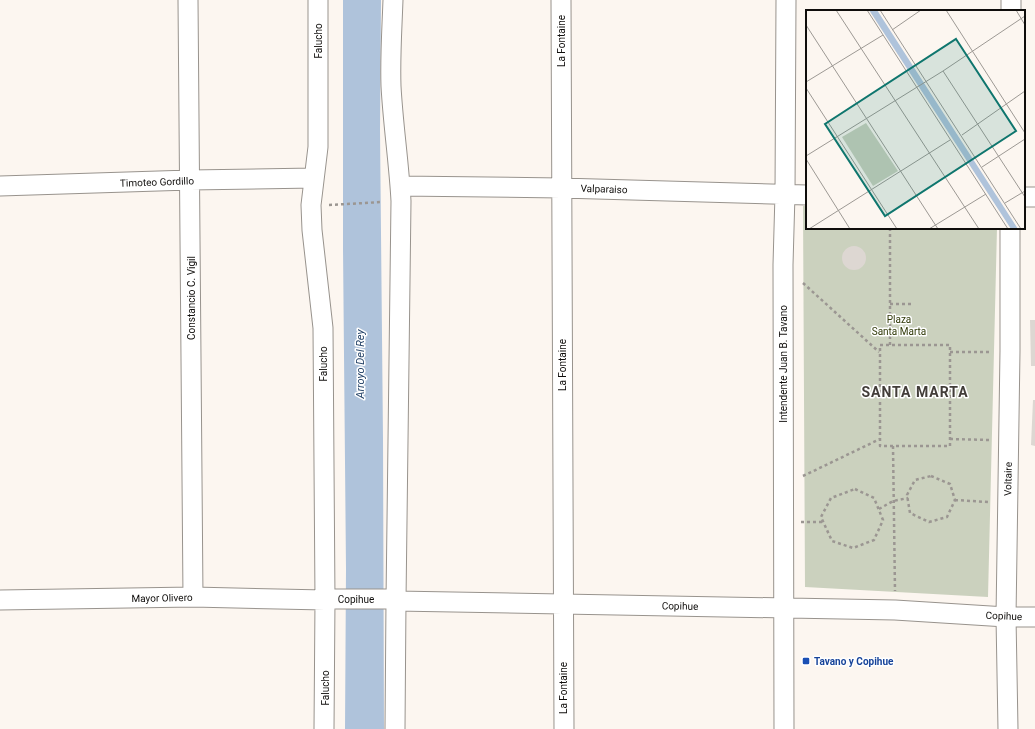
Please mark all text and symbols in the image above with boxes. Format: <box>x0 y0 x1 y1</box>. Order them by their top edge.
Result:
inset map <box>806 10 1025 229</box>
street label: La Fontaine <box>556 15 567 67</box>
street label: Falucho <box>313 23 324 59</box>
street label: Timoteo Gordillo <box>120 175 195 189</box>
street label: Valparaiso <box>580 183 628 195</box>
street label: Constancio C. Vigil <box>186 256 197 340</box>
street label: Intendente Juan B. Tavano <box>778 305 789 423</box>
park label: Plaza Santa Marta <box>872 314 926 337</box>
water label: Arroyo Del Rey <box>354 329 367 400</box>
street label: La Fontaine <box>557 339 568 391</box>
street label: Falucho <box>318 346 329 382</box>
district label: SANTA MARTA <box>861 384 969 400</box>
street label: Voltaire <box>1002 462 1014 496</box>
street label: Mayor Olivero <box>131 592 193 604</box>
street label: Copihue <box>338 594 374 605</box>
street label: Copihue <box>662 600 698 612</box>
street label: Copihue <box>986 610 1022 622</box>
marker: Tavano y Copihue <box>801 656 811 666</box>
place label: Tavano y Copihue <box>814 656 894 667</box>
street label: La Fontaine <box>558 662 569 714</box>
street label: Falucho <box>320 670 331 706</box>

